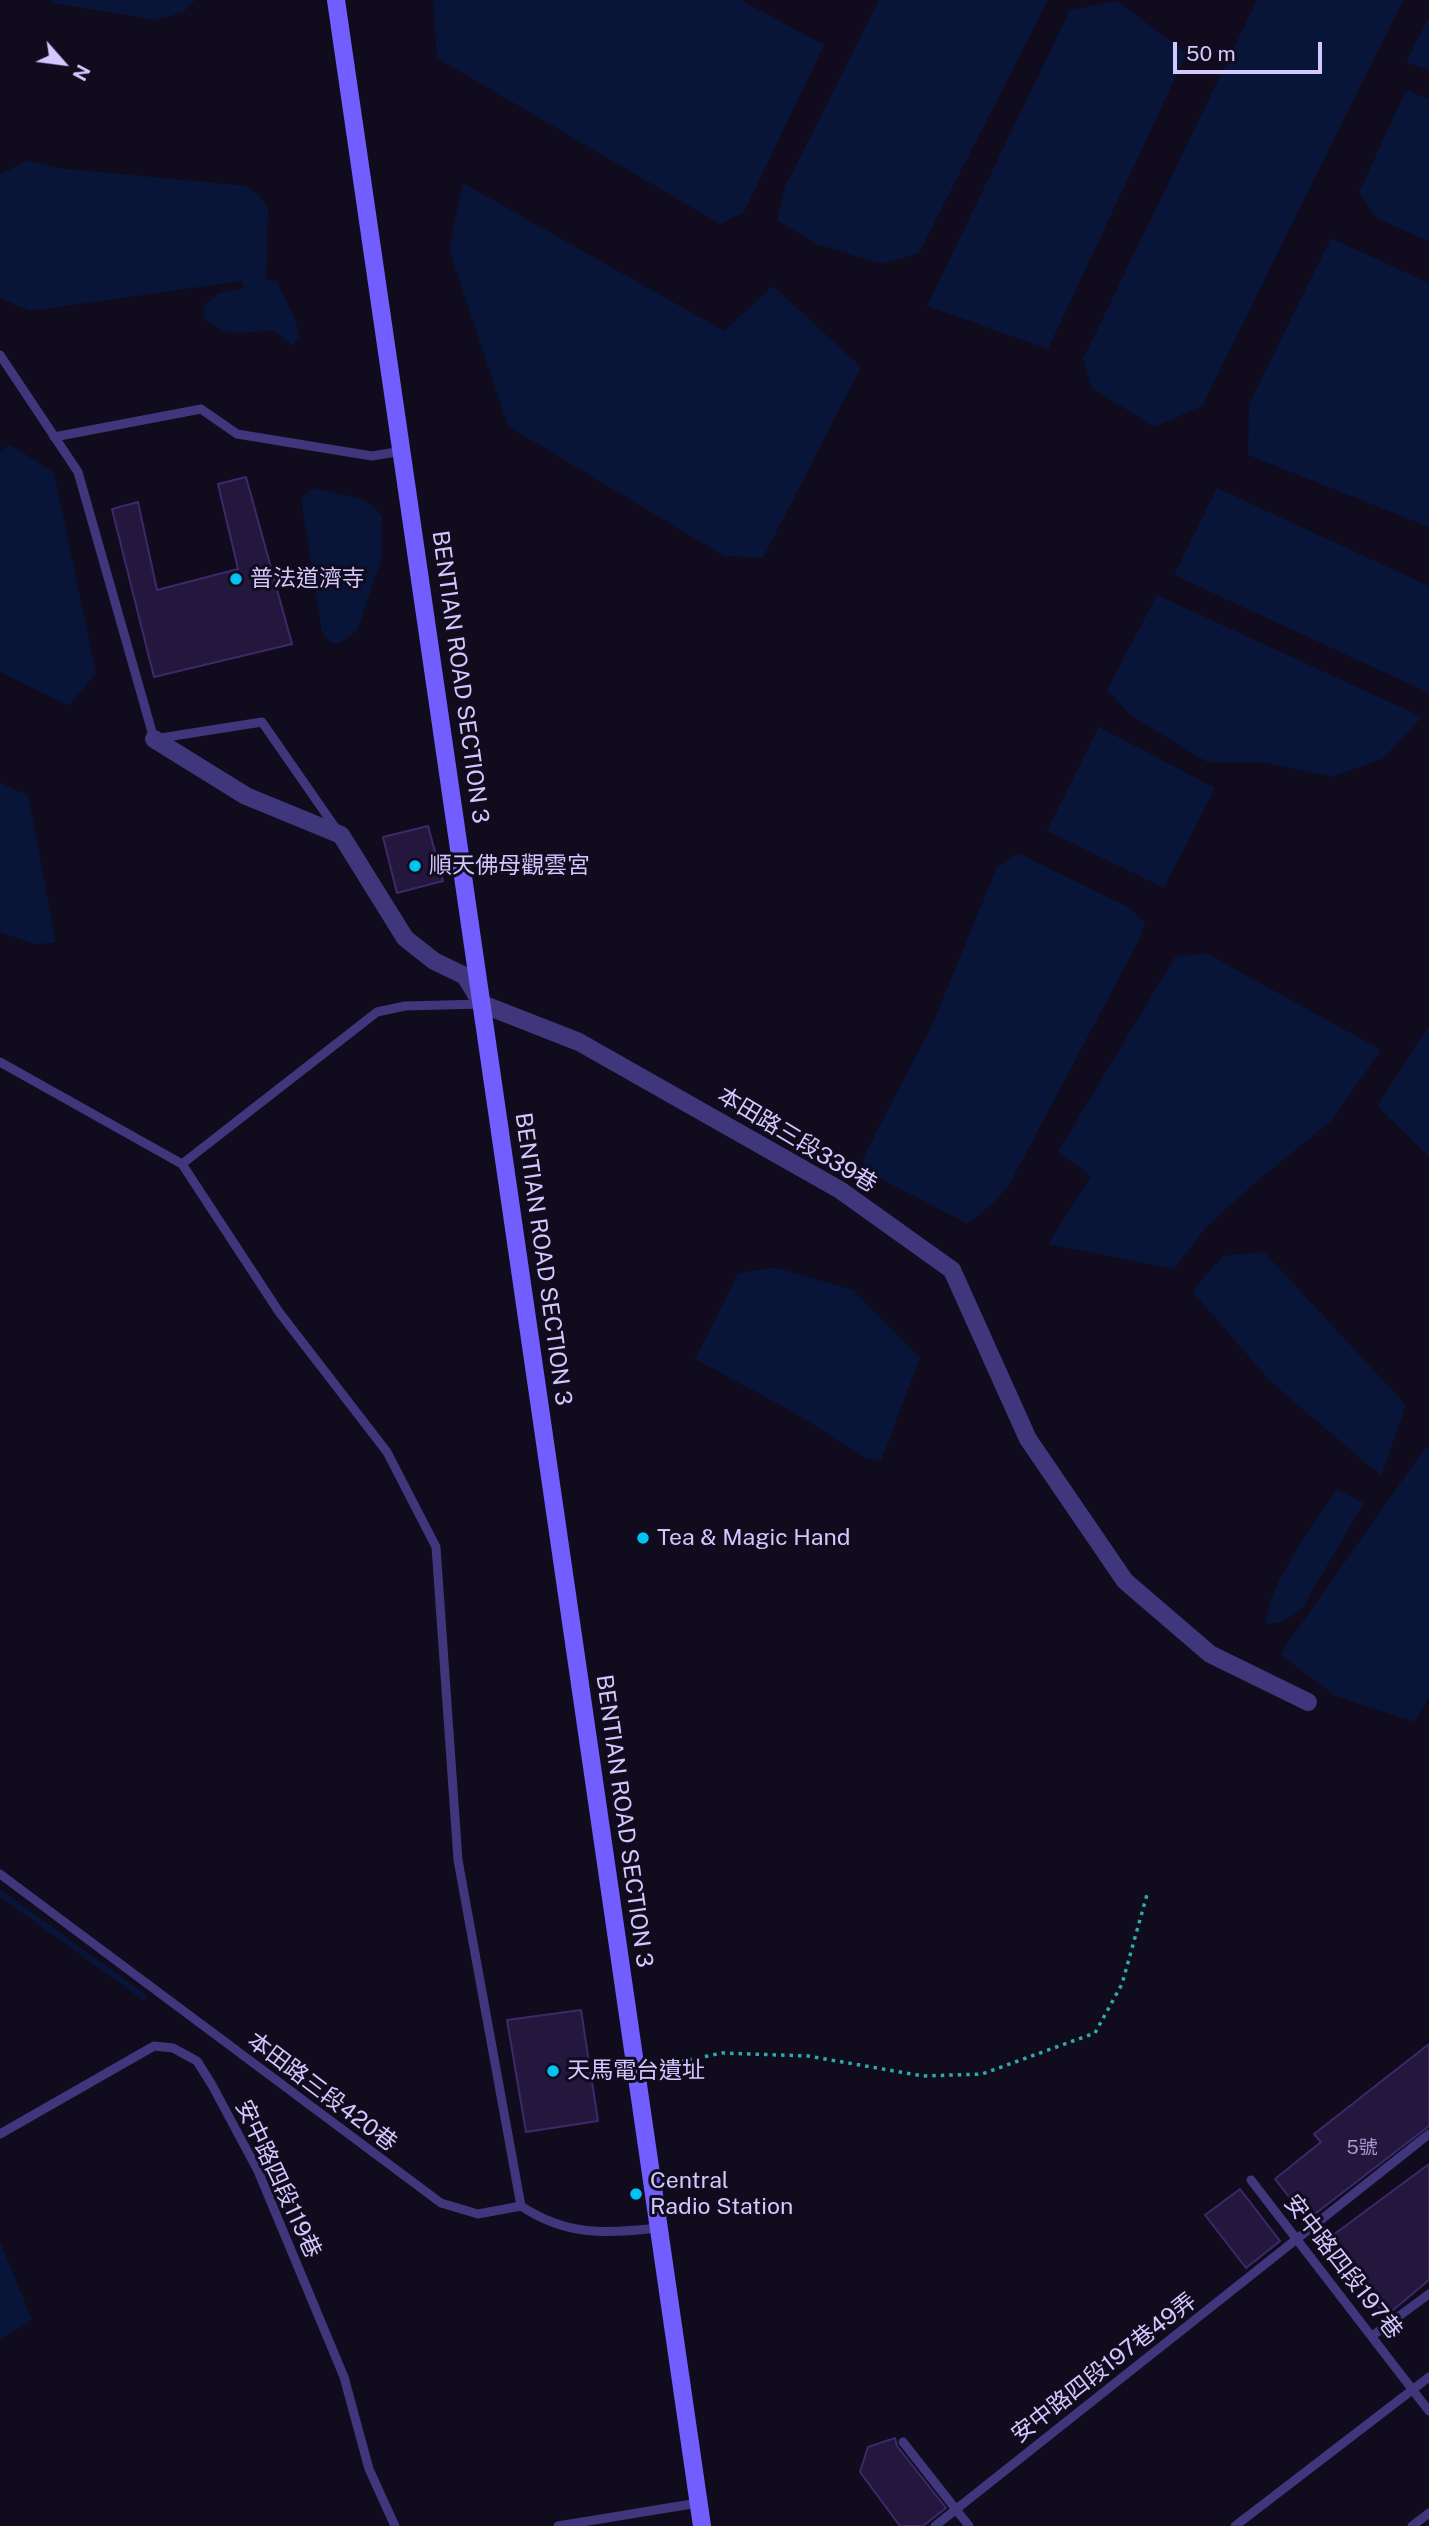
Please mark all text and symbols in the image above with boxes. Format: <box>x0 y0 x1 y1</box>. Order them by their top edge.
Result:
north arrow <box>28 28 98 98</box>
scale bar <box>1177 28 1326 72</box>
text: 50 m <box>1186 41 1236 66</box>
text: N <box>68 61 95 85</box>
street label: BENTIAN ROAD SECTION 3 <box>426 529 494 825</box>
place label: 普法道濟寺 <box>250 565 365 593</box>
marker: 普法道濟寺 <box>228 571 244 587</box>
place label: 順天佛母觀雲宮 <box>429 852 590 880</box>
marker: 順天佛母觀雲宮 <box>407 858 423 874</box>
street label: 本田路三段339巷 <box>712 1082 882 1198</box>
street label: BENTIAN ROAD SECTION 3 <box>509 1111 577 1407</box>
place label: Tea & Magic Hand <box>657 1524 850 1552</box>
marker: Tea & Magic Hand <box>635 1530 651 1546</box>
street label: BENTIAN ROAD SECTION 3 <box>590 1673 658 1969</box>
street label: 本田路三段420巷 <box>242 2027 402 2157</box>
place label: 天馬電台遺址 <box>567 2057 705 2085</box>
marker: 天馬電台遺址 <box>545 2063 561 2079</box>
street label: 安中路四段119巷 <box>229 2096 327 2262</box>
house number: 5號 <box>1346 2137 1378 2159</box>
place label: Central Radio Station <box>650 2167 793 2221</box>
marker: Central Radio Station <box>628 2186 644 2202</box>
street label: 安中路四段197巷 <box>1278 2190 1408 2344</box>
street label: 安中路四段197巷49弄 <box>1006 2287 1202 2449</box>

